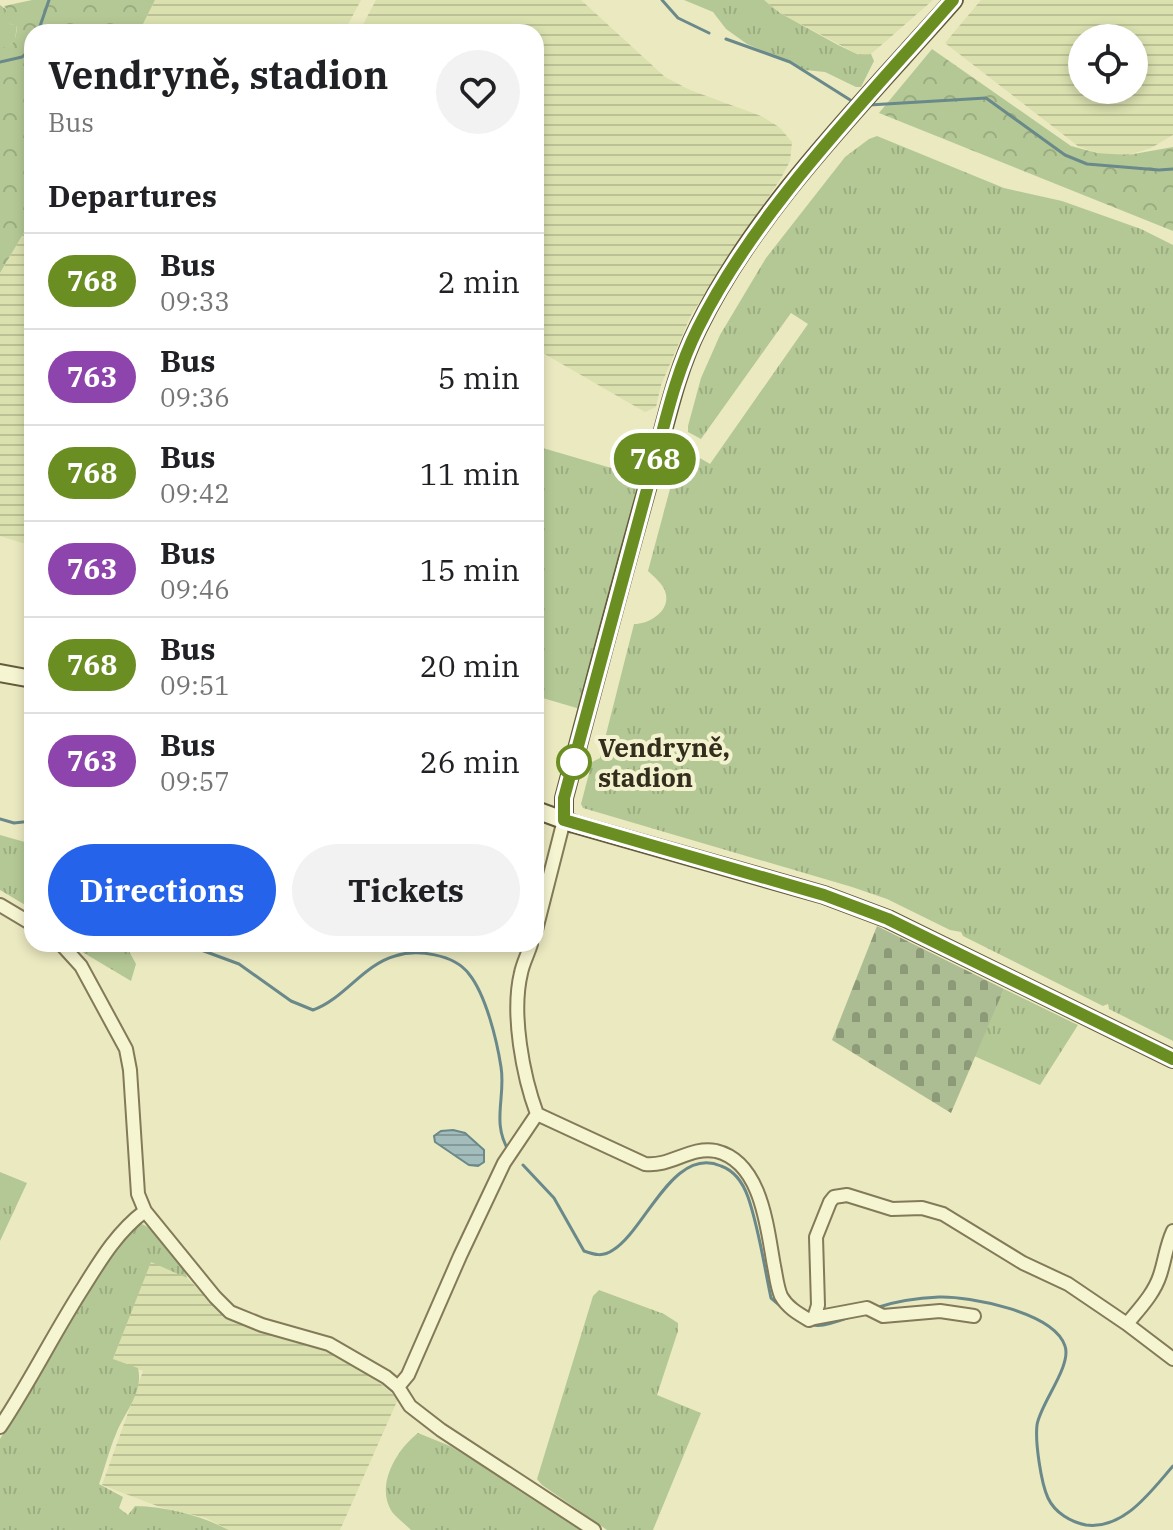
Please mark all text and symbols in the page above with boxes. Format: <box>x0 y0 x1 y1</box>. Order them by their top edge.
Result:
map controls <box>1068 24 1148 104</box>
button: locate <box>1068 24 1148 104</box>
text: Vendryně, stadion <box>48 50 388 99</box>
button: heart <box>436 50 520 134</box>
text: Bus <box>48 105 94 139</box>
text: Departures <box>48 176 217 215</box>
text: Bus <box>160 245 215 284</box>
text: 768 <box>67 262 117 299</box>
text: 2 min <box>438 262 520 301</box>
text: 09:33 <box>160 284 230 318</box>
text: Bus <box>160 341 215 380</box>
text: 763 <box>67 358 117 395</box>
text: 5 min <box>438 358 520 397</box>
text: 09:36 <box>160 380 230 414</box>
line badge: 768 <box>609 433 701 485</box>
text: Bus <box>160 437 215 476</box>
text: 768 <box>630 440 680 477</box>
text: 768 <box>67 454 117 491</box>
text: 11 min <box>420 454 520 493</box>
text: 09:42 <box>160 476 230 510</box>
text: Bus <box>160 533 215 572</box>
text: 763 <box>67 550 117 587</box>
text: 15 min <box>420 550 520 589</box>
text: 09:46 <box>160 572 230 606</box>
text: Bus <box>160 629 215 668</box>
text: 768 <box>67 646 117 683</box>
text: 20 min <box>420 646 520 685</box>
text: 09:51 <box>160 668 230 702</box>
text: Bus <box>160 725 215 764</box>
place label: Vendryně, stadion <box>598 730 730 794</box>
text: 763 <box>67 742 117 779</box>
text: 26 min <box>420 742 520 781</box>
marker: Vendryně, stadion <box>557 745 591 779</box>
text: 09:57 <box>160 764 230 798</box>
button: Directions <box>48 844 276 936</box>
button: Tickets <box>292 844 520 936</box>

